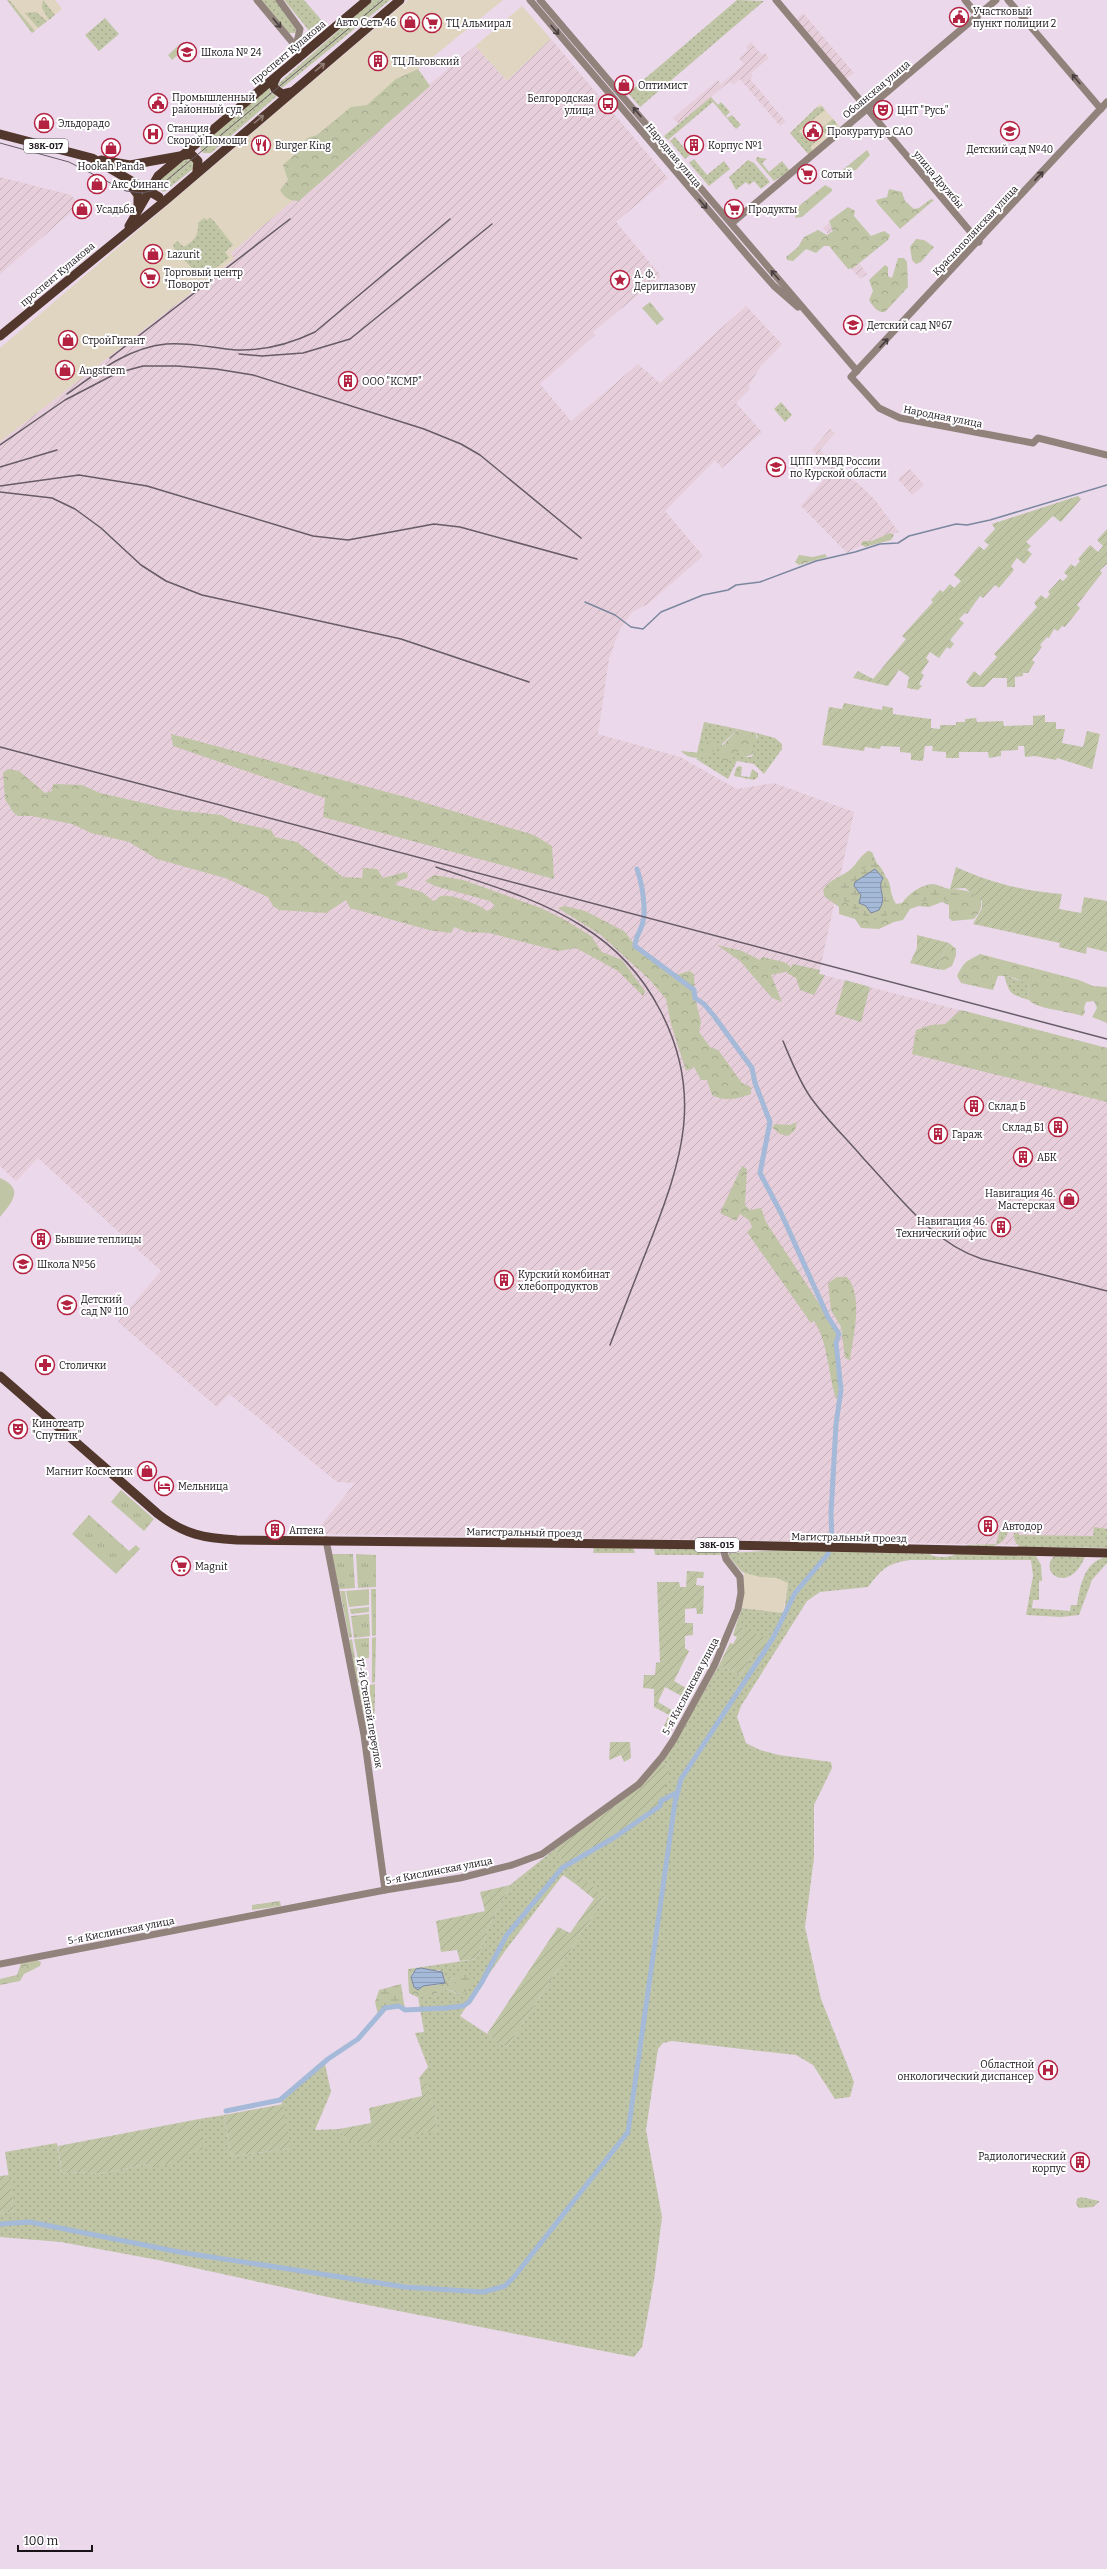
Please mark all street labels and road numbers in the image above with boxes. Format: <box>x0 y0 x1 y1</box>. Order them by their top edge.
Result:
street label: проспект Кулакова <box>249 18 329 87</box>
street label: Обоянская улица <box>840 57 913 121</box>
street label: Народная улица <box>643 121 704 191</box>
road number: 38К-017 <box>24 139 68 153</box>
street label: улица Дружбы <box>910 147 967 211</box>
street label: Краснополянская улица <box>931 183 1021 278</box>
street label: проспект Кулакова <box>18 240 98 309</box>
street label: Народная улица <box>902 403 984 431</box>
street label: Магистральный проезд <box>466 1526 582 1540</box>
street label: Магистральный проезд <box>791 1531 907 1545</box>
road number: 38К-015 <box>695 1538 739 1552</box>
street label: 5-я Кислинская улица <box>660 1635 722 1737</box>
street label: 17-й Степной переулок <box>353 1657 385 1769</box>
street label: 5-я Кислинская улица <box>385 1855 494 1887</box>
street label: 5-я Кислинская улица <box>67 1915 176 1947</box>

